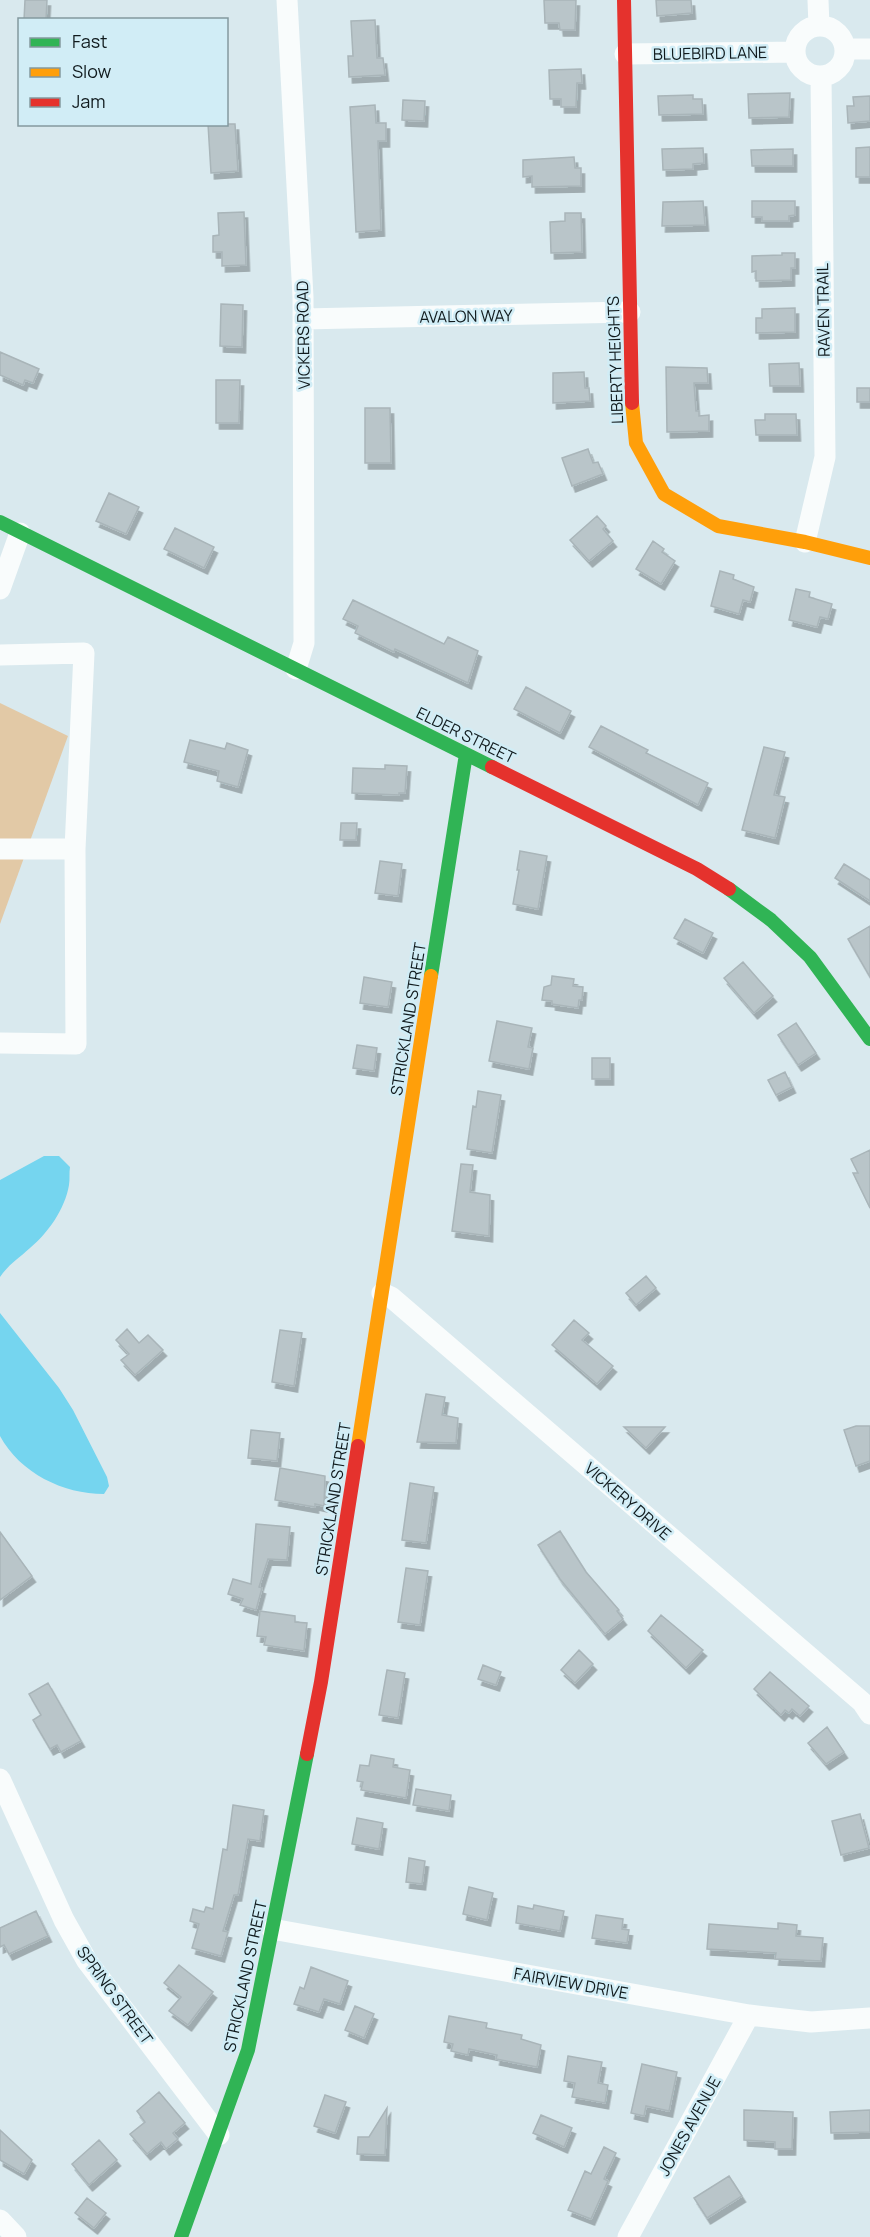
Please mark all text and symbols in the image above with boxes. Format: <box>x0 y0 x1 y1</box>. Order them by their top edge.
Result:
legend <box>18 18 228 126</box>
text: Fast <box>72 29 107 53</box>
street label: BLUEBIRD LANE <box>653 41 767 65</box>
text: Slow <box>72 59 112 83</box>
text: Jam <box>72 89 106 113</box>
street label: RAVEN TRAIL <box>811 263 835 357</box>
street label: VICKERS ROAD <box>291 280 315 390</box>
street label: LIBERTY HEIGHTS <box>602 296 628 424</box>
street label: AVALON WAY <box>419 304 513 328</box>
street label: ELDER STREET <box>413 702 520 769</box>
street label: STRICKLAND STREET <box>385 940 431 1097</box>
street label: STRICKLAND STREET <box>310 1420 356 1577</box>
street label: VICKERY DRIVE <box>580 1457 676 1545</box>
street label: STRICKLAND STREET <box>218 1898 272 2054</box>
street label: SPRING STREET <box>72 1942 158 2049</box>
street label: FAIRVIEW DRIVE <box>512 1962 630 2004</box>
street label: JONES AVENUE <box>653 2072 725 2180</box>

